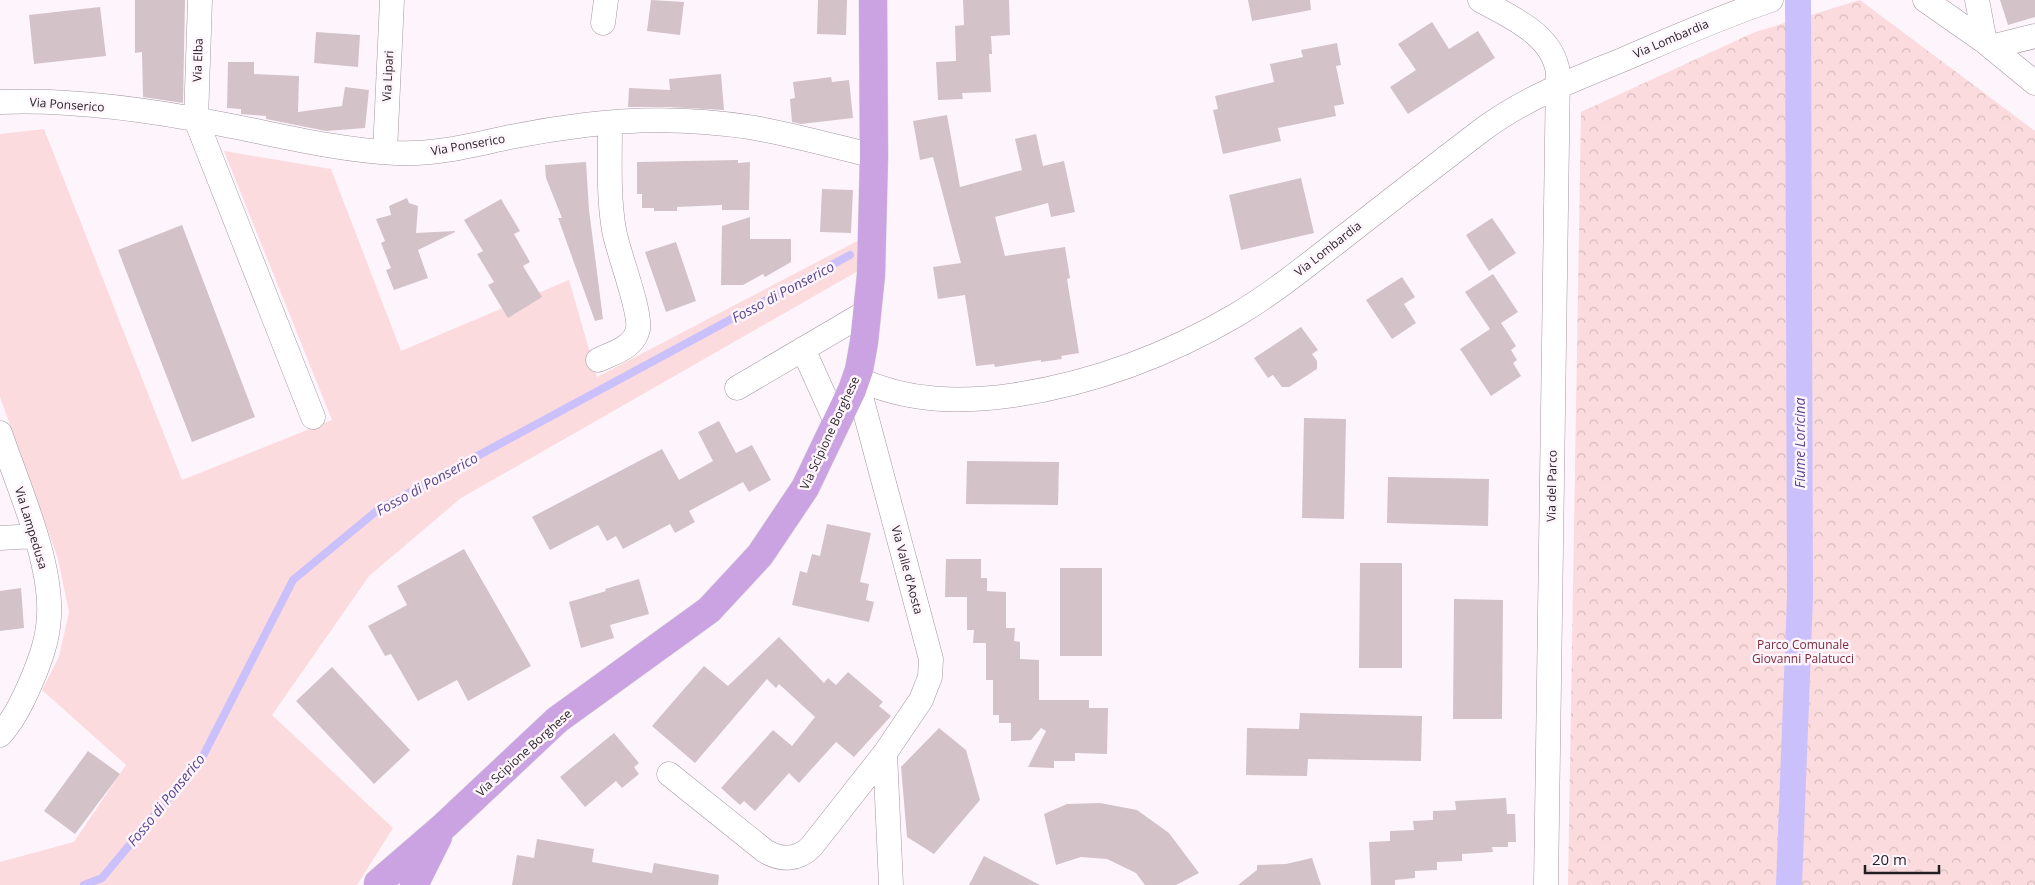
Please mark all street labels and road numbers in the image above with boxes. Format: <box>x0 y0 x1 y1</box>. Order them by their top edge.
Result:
street label: Via Lombardia <box>1630 15 1711 62</box>
street label: Via Elba <box>188 38 207 82</box>
street label: Via Lipari <box>378 50 397 102</box>
street label: Via Ponserico <box>29 93 105 116</box>
street label: Via Ponserico <box>429 130 506 159</box>
street label: Via Lombardia <box>1291 217 1365 280</box>
street label: Via Scipione Borghese <box>796 373 863 492</box>
street label: Via del Parco <box>1542 450 1561 522</box>
street label: Via Lampedusa <box>11 485 52 571</box>
street label: Via Valle d'Aosta <box>887 524 927 616</box>
street label: Via Scipione Borghese <box>472 705 575 800</box>

